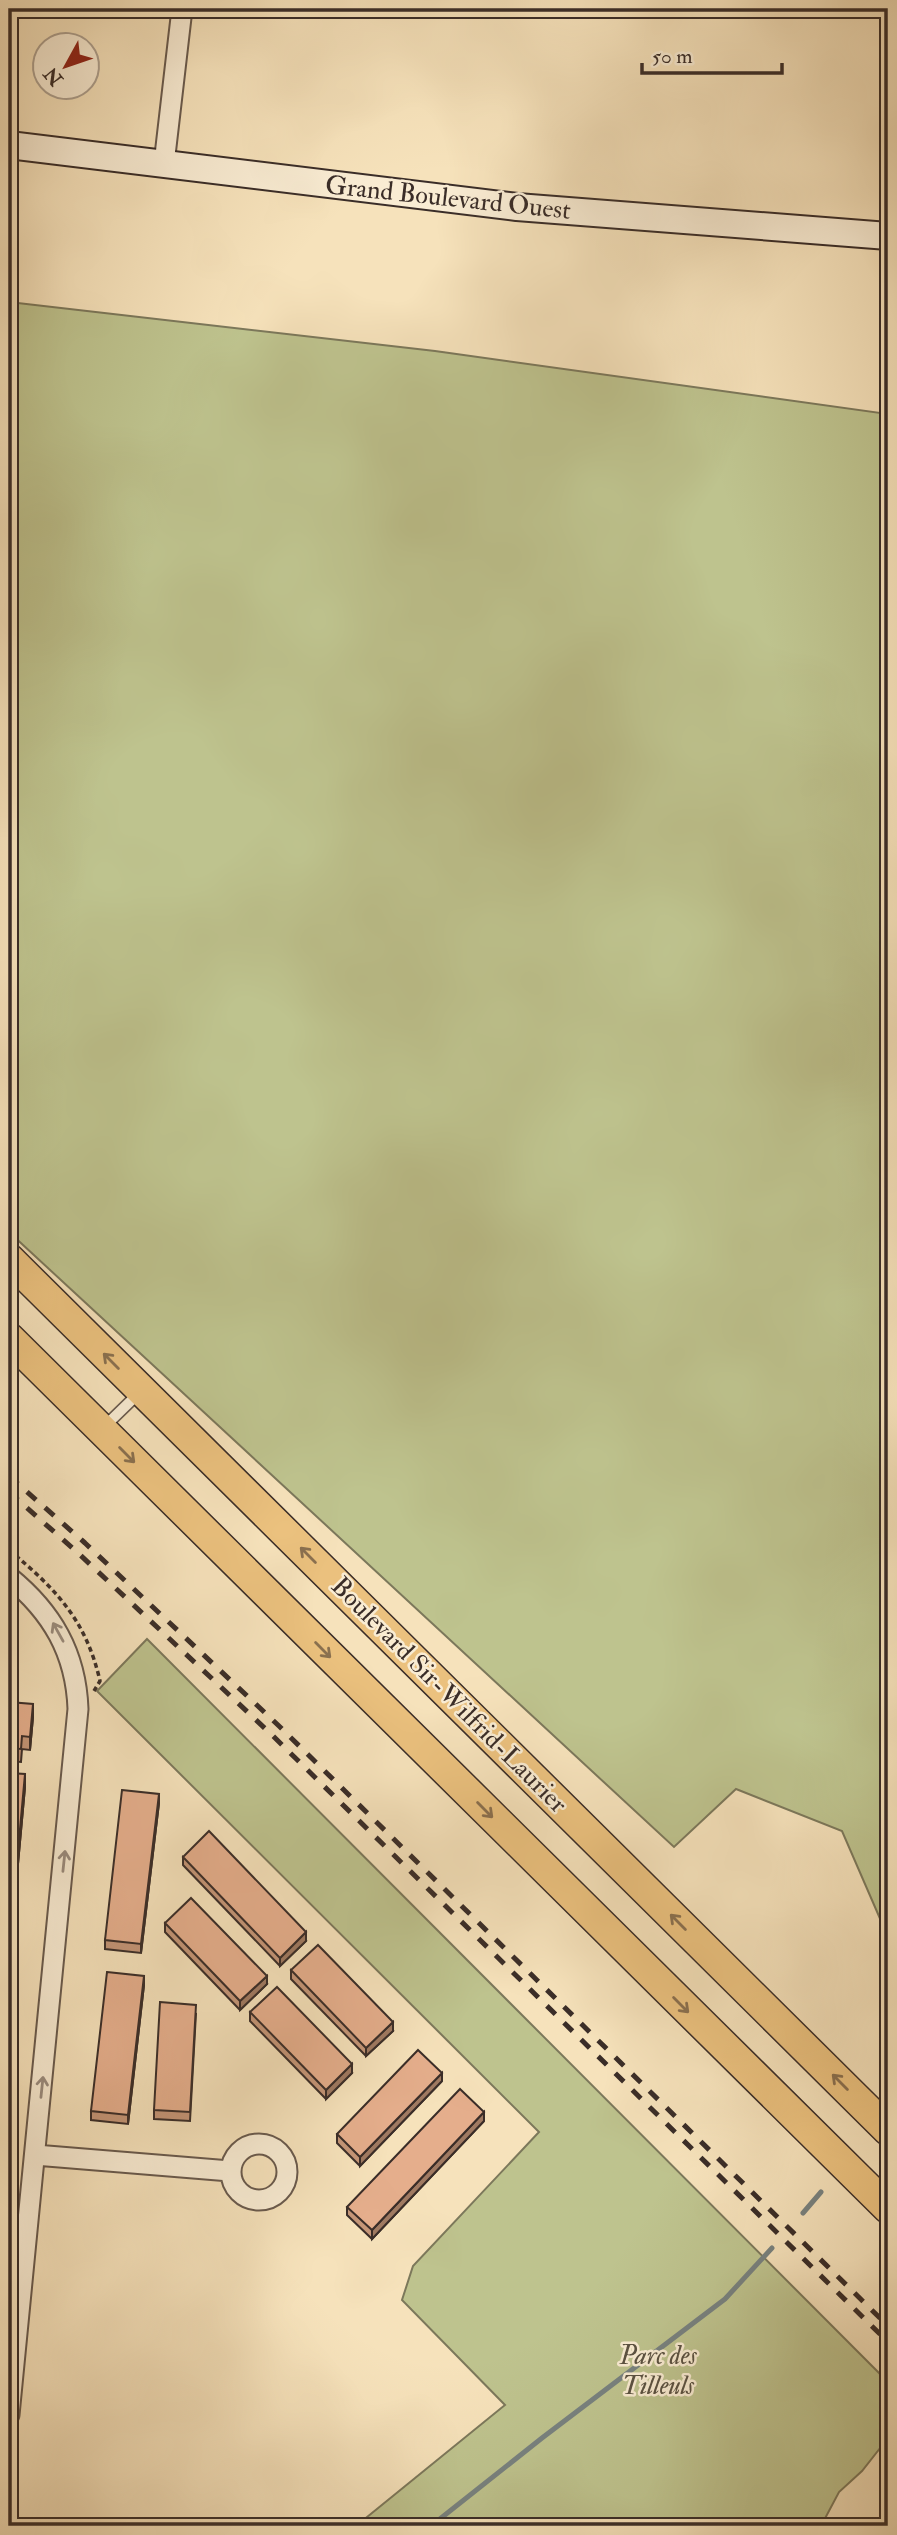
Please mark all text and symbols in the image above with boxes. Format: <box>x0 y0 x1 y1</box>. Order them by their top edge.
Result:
north arrow <box>32 32 102 102</box>
scale bar <box>642 32 782 76</box>
text: 50 m <box>652 43 693 70</box>
text: N <box>38 61 69 91</box>
street label: Grand Boulevard Ouest <box>324 169 572 227</box>
one-way arrow <box>103 1352 120 1369</box>
one-way arrow <box>118 1447 135 1464</box>
one-way arrow <box>300 1547 317 1564</box>
street label: Boulevard Sir-Wilfrid-Laurier <box>324 1570 574 1820</box>
one-way arrow <box>51 1622 64 1643</box>
one-way arrow <box>314 1641 331 1658</box>
one-way arrow <box>476 1802 493 1819</box>
one-way arrow <box>58 1850 71 1872</box>
one-way arrow <box>670 1914 687 1931</box>
one-way arrow <box>673 1996 690 2013</box>
one-way arrow <box>831 2074 848 2091</box>
one-way arrow <box>35 2076 48 2099</box>
park label: Parc des Tilleuls <box>618 2340 697 2402</box>

